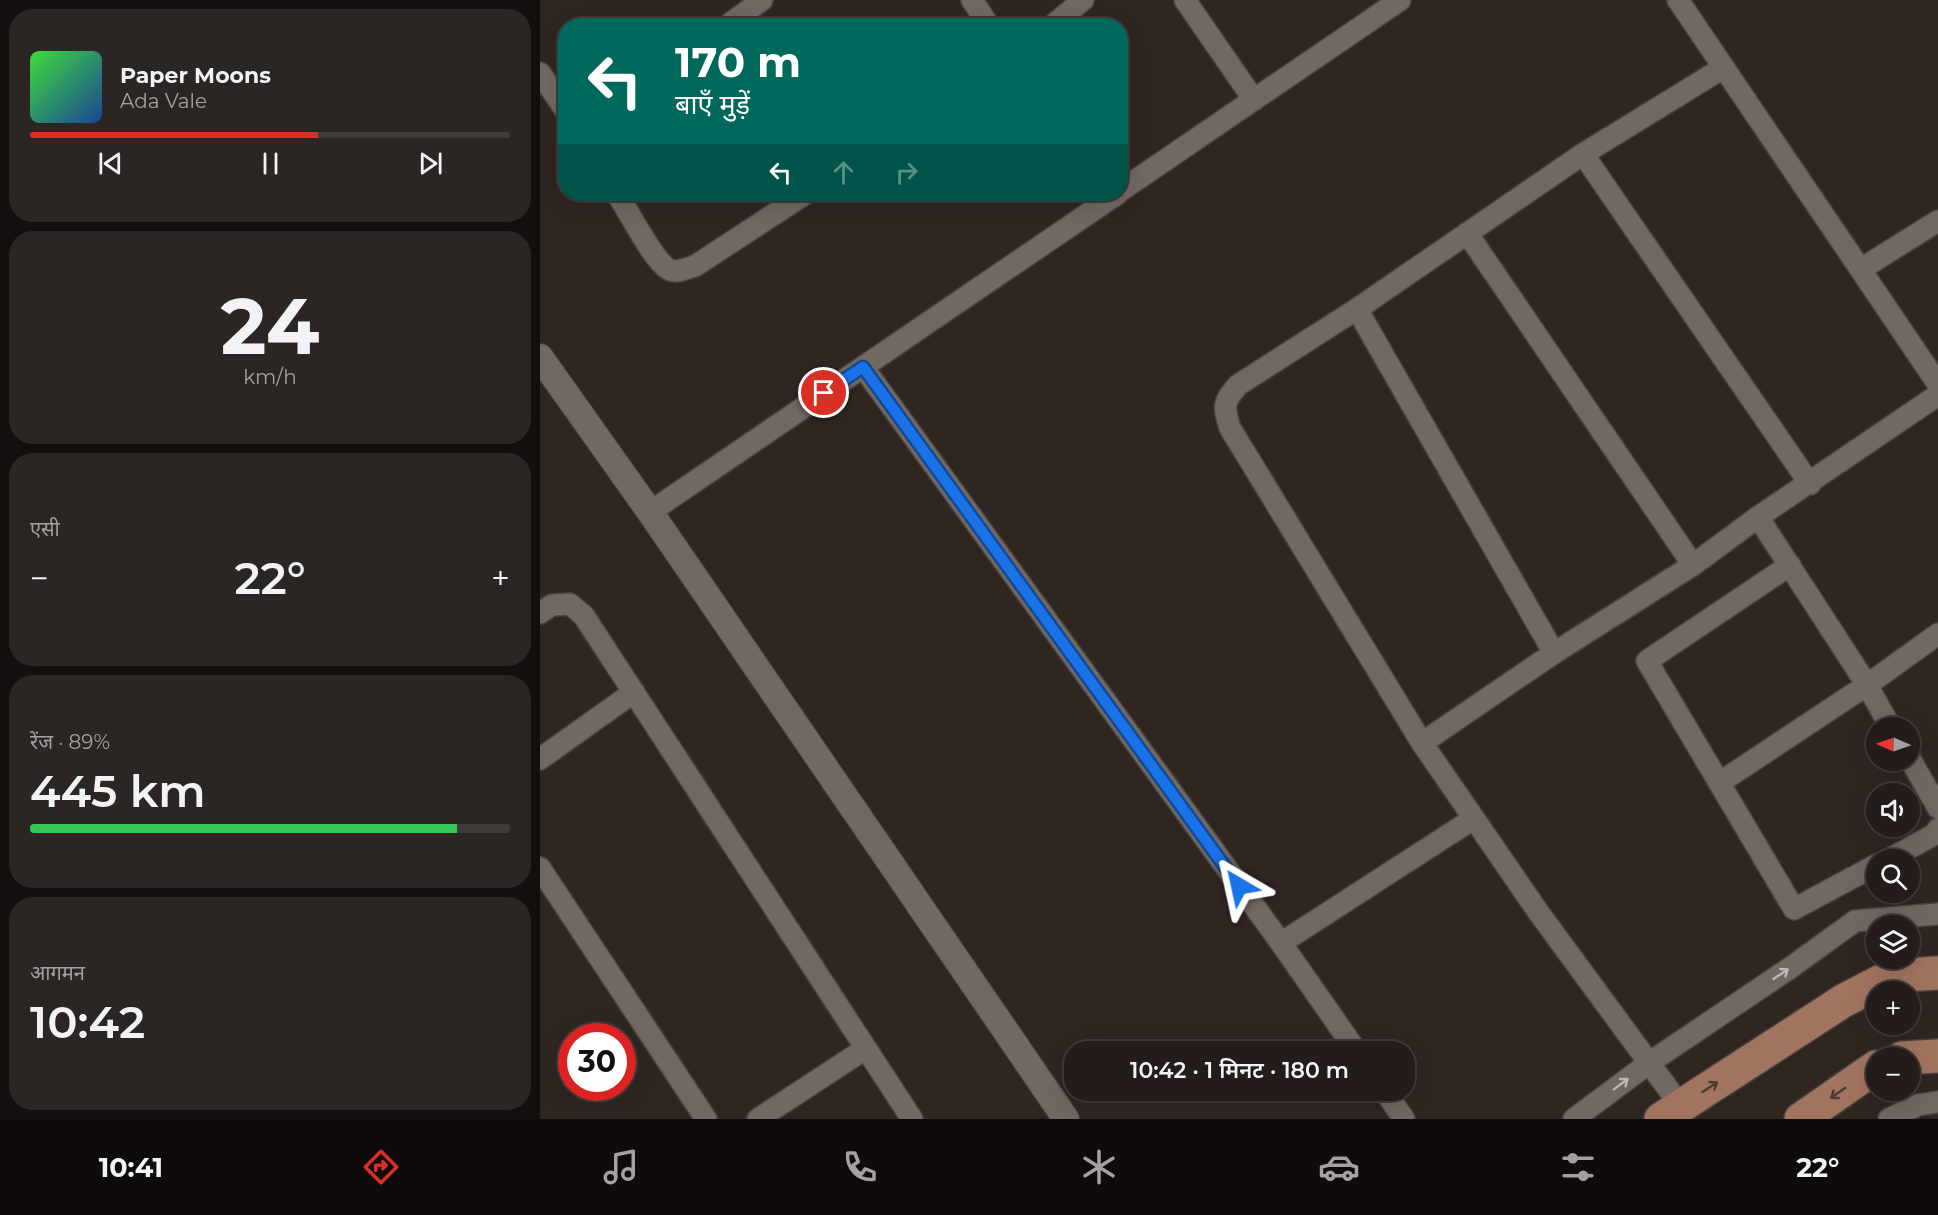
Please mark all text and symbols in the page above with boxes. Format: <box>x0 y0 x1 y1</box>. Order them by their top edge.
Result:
text: 170 m <box>675 36 801 88</box>
icon: left <box>576 42 654 120</box>
text: Paper Moons <box>120 62 271 89</box>
text: बाएँ मुड़ें <box>675 88 750 121</box>
text: Ada Vale <box>120 89 207 113</box>
icon: previous <box>94 147 127 180</box>
icon: pause <box>254 147 287 180</box>
icon: next <box>414 147 447 180</box>
icon: left <box>764 156 797 189</box>
icon: ahead <box>827 156 860 189</box>
icon: right <box>890 156 923 189</box>
text: 24 <box>221 278 319 374</box>
text: km/h <box>243 365 297 389</box>
pin <box>798 367 849 418</box>
icon: arrive <box>807 376 840 409</box>
text: एसी <box>30 517 60 541</box>
text: 22° <box>234 550 306 605</box>
text: − <box>30 558 49 598</box>
text: + <box>491 558 510 598</box>
north arrow <box>1866 717 1920 771</box>
map controls <box>1866 717 1920 1101</box>
text: रेंज · 89% <box>30 730 110 754</box>
text: 445 km <box>30 763 206 818</box>
button: sound <box>1866 783 1920 837</box>
button: search <box>1866 849 1920 903</box>
position arrow <box>1207 854 1271 918</box>
button: layers <box>1866 915 1920 969</box>
text: आगमन <box>30 961 85 985</box>
one-way arrow <box>1773 968 1789 980</box>
button: + <box>1866 981 1920 1035</box>
text: 10:42 <box>30 994 145 1049</box>
speed limit sign: 30 <box>558 1023 636 1101</box>
button: − <box>1866 1047 1920 1101</box>
text: 10:42 · 1 मिनट · 180 m <box>1130 1057 1349 1084</box>
one-way arrow <box>1612 1078 1628 1090</box>
one-way arrow <box>1701 1080 1718 1092</box>
one-way arrow <box>1831 1086 1847 1099</box>
icon: directions <box>360 1146 402 1188</box>
icon: music <box>600 1146 642 1188</box>
icon: phone <box>839 1146 881 1188</box>
icon: climate <box>1078 1146 1120 1188</box>
icon: car <box>1318 1146 1360 1188</box>
icon: filters <box>1557 1146 1599 1188</box>
text: 10:41 <box>99 1151 163 1184</box>
text: 22° <box>1796 1151 1839 1184</box>

